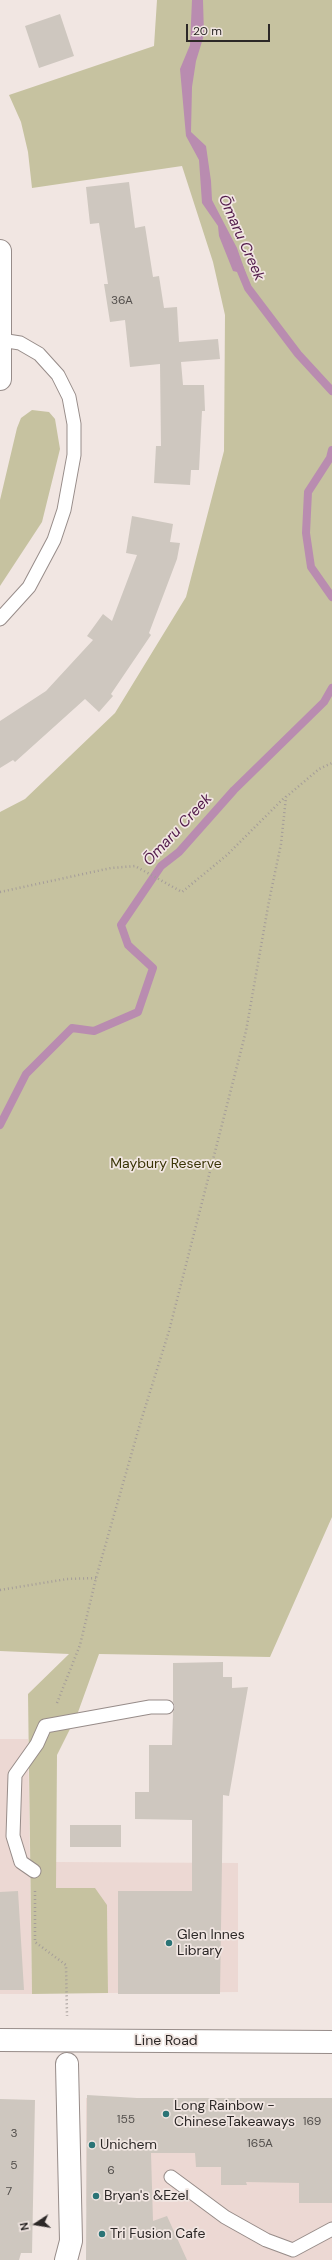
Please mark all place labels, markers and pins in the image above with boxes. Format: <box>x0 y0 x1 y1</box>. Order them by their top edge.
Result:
place label: Glen Innes Library <box>177 1927 245 1960</box>
marker: Glen Innes Library <box>164 1938 174 1948</box>
place label: Long Rainbow - ChineseTakeaways <box>174 2098 295 2130</box>
marker: Long Rainbow - ChineseTakeaways <box>161 2109 171 2119</box>
place label: Unichem <box>100 2137 157 2153</box>
marker: Unichem <box>87 2140 97 2150</box>
place label: Bryan's &Ezel <box>104 2188 189 2204</box>
marker: Bryan's &Ezel <box>91 2191 101 2201</box>
place label: Tri Fusion Cafe <box>110 2226 205 2242</box>
marker: Tri Fusion Cafe <box>97 2229 107 2239</box>

